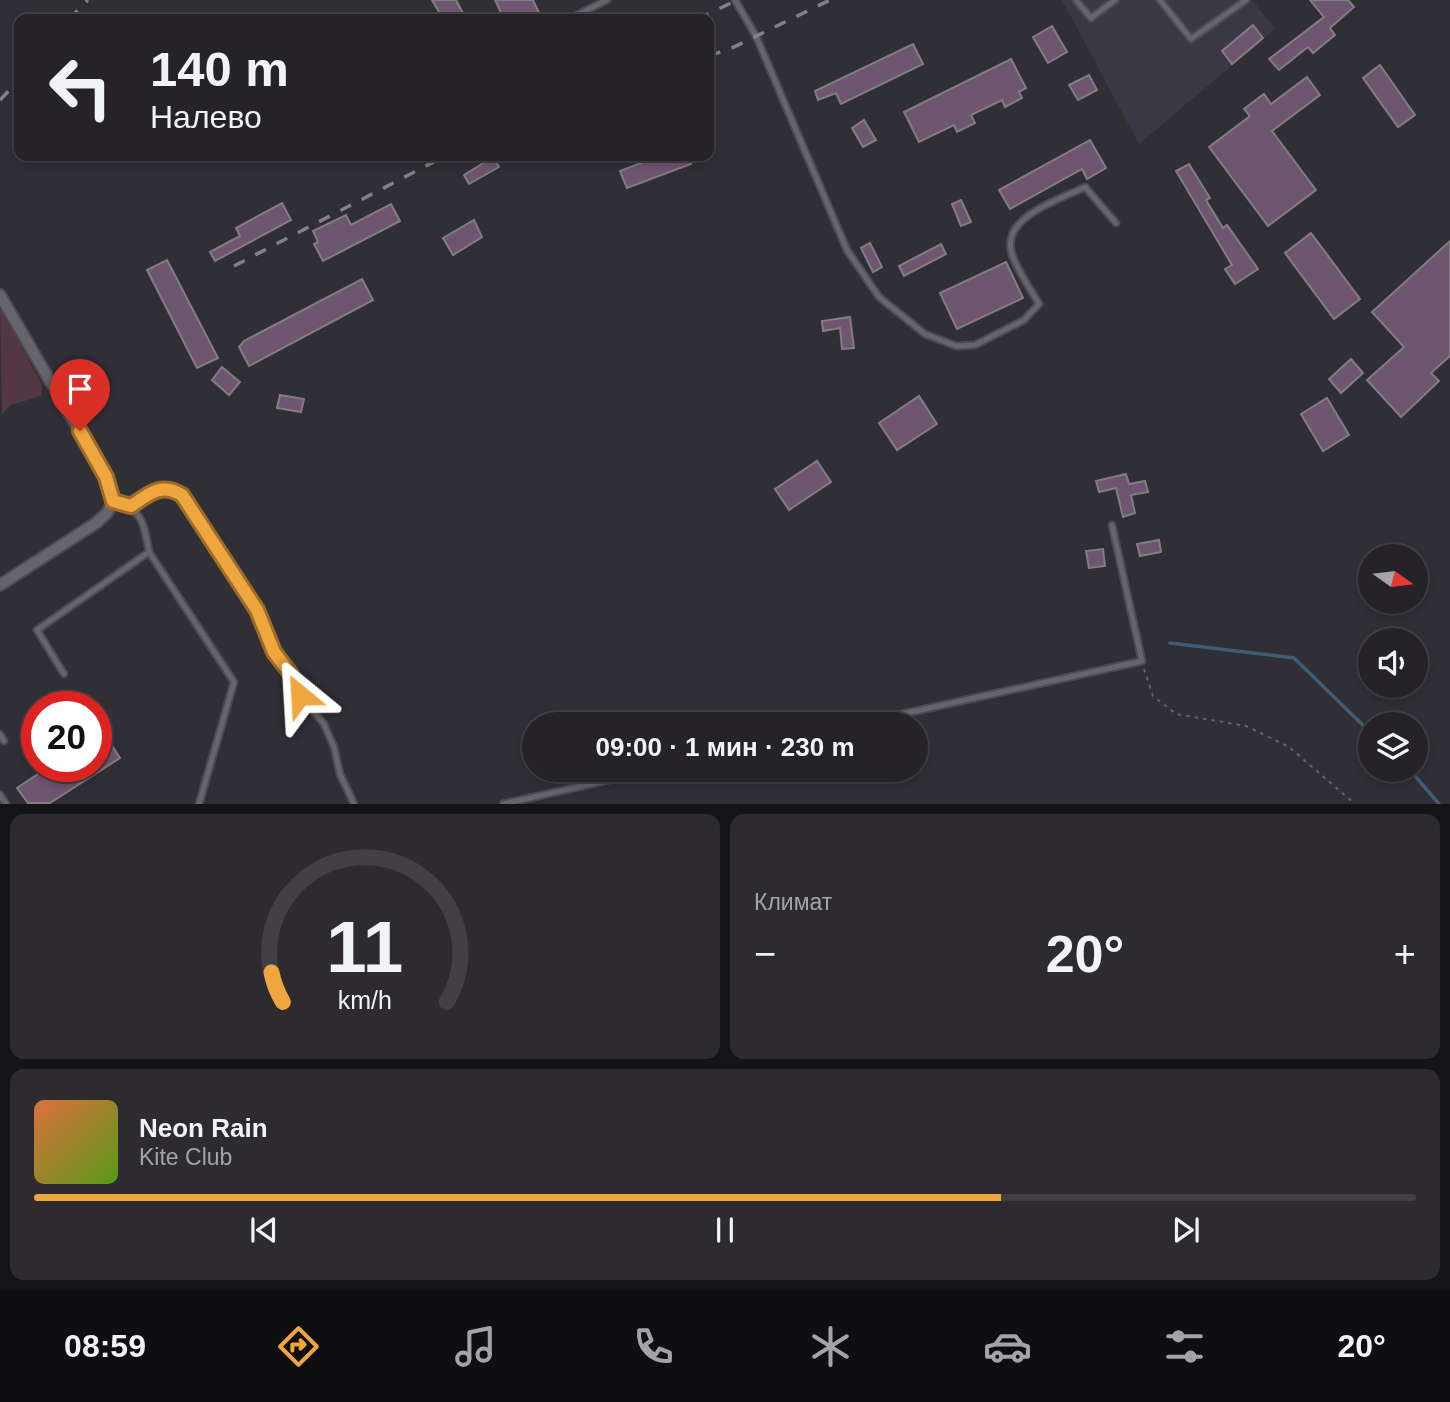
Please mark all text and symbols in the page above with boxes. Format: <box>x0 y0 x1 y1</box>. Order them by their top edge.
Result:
icon: left <box>35 42 126 133</box>
text: 140 m <box>150 42 289 96</box>
text: Налево <box>150 99 262 135</box>
pin <box>50 359 110 431</box>
icon: arrive <box>61 370 99 408</box>
north arrow <box>1358 544 1428 614</box>
map controls <box>1358 544 1428 782</box>
button: sound <box>1358 628 1428 698</box>
position arrow <box>263 658 337 732</box>
speed limit sign: 20 <box>21 691 112 782</box>
button: layers <box>1358 712 1428 782</box>
text: 09:00 · 1 мин · 230 m <box>595 732 855 762</box>
text: Климат <box>754 889 832 915</box>
text: 11 <box>327 907 403 988</box>
text: 20° <box>1046 925 1124 983</box>
text: − <box>754 933 776 975</box>
text: + <box>1394 933 1416 975</box>
text: km/h <box>338 986 392 1014</box>
text: Neon Rain <box>139 1113 268 1143</box>
text: Kite Club <box>139 1144 232 1170</box>
icon: previous <box>245 1211 283 1249</box>
icon: pause <box>706 1211 744 1249</box>
icon: next <box>1167 1211 1205 1249</box>
icon: directions <box>274 1322 323 1371</box>
icon: music <box>451 1322 500 1371</box>
icon: phone <box>629 1322 678 1371</box>
icon: climate <box>806 1322 855 1371</box>
icon: car <box>983 1322 1032 1371</box>
icon: filters <box>1160 1322 1209 1371</box>
text: 08:59 <box>64 1328 146 1364</box>
text: 20° <box>1337 1328 1386 1364</box>

